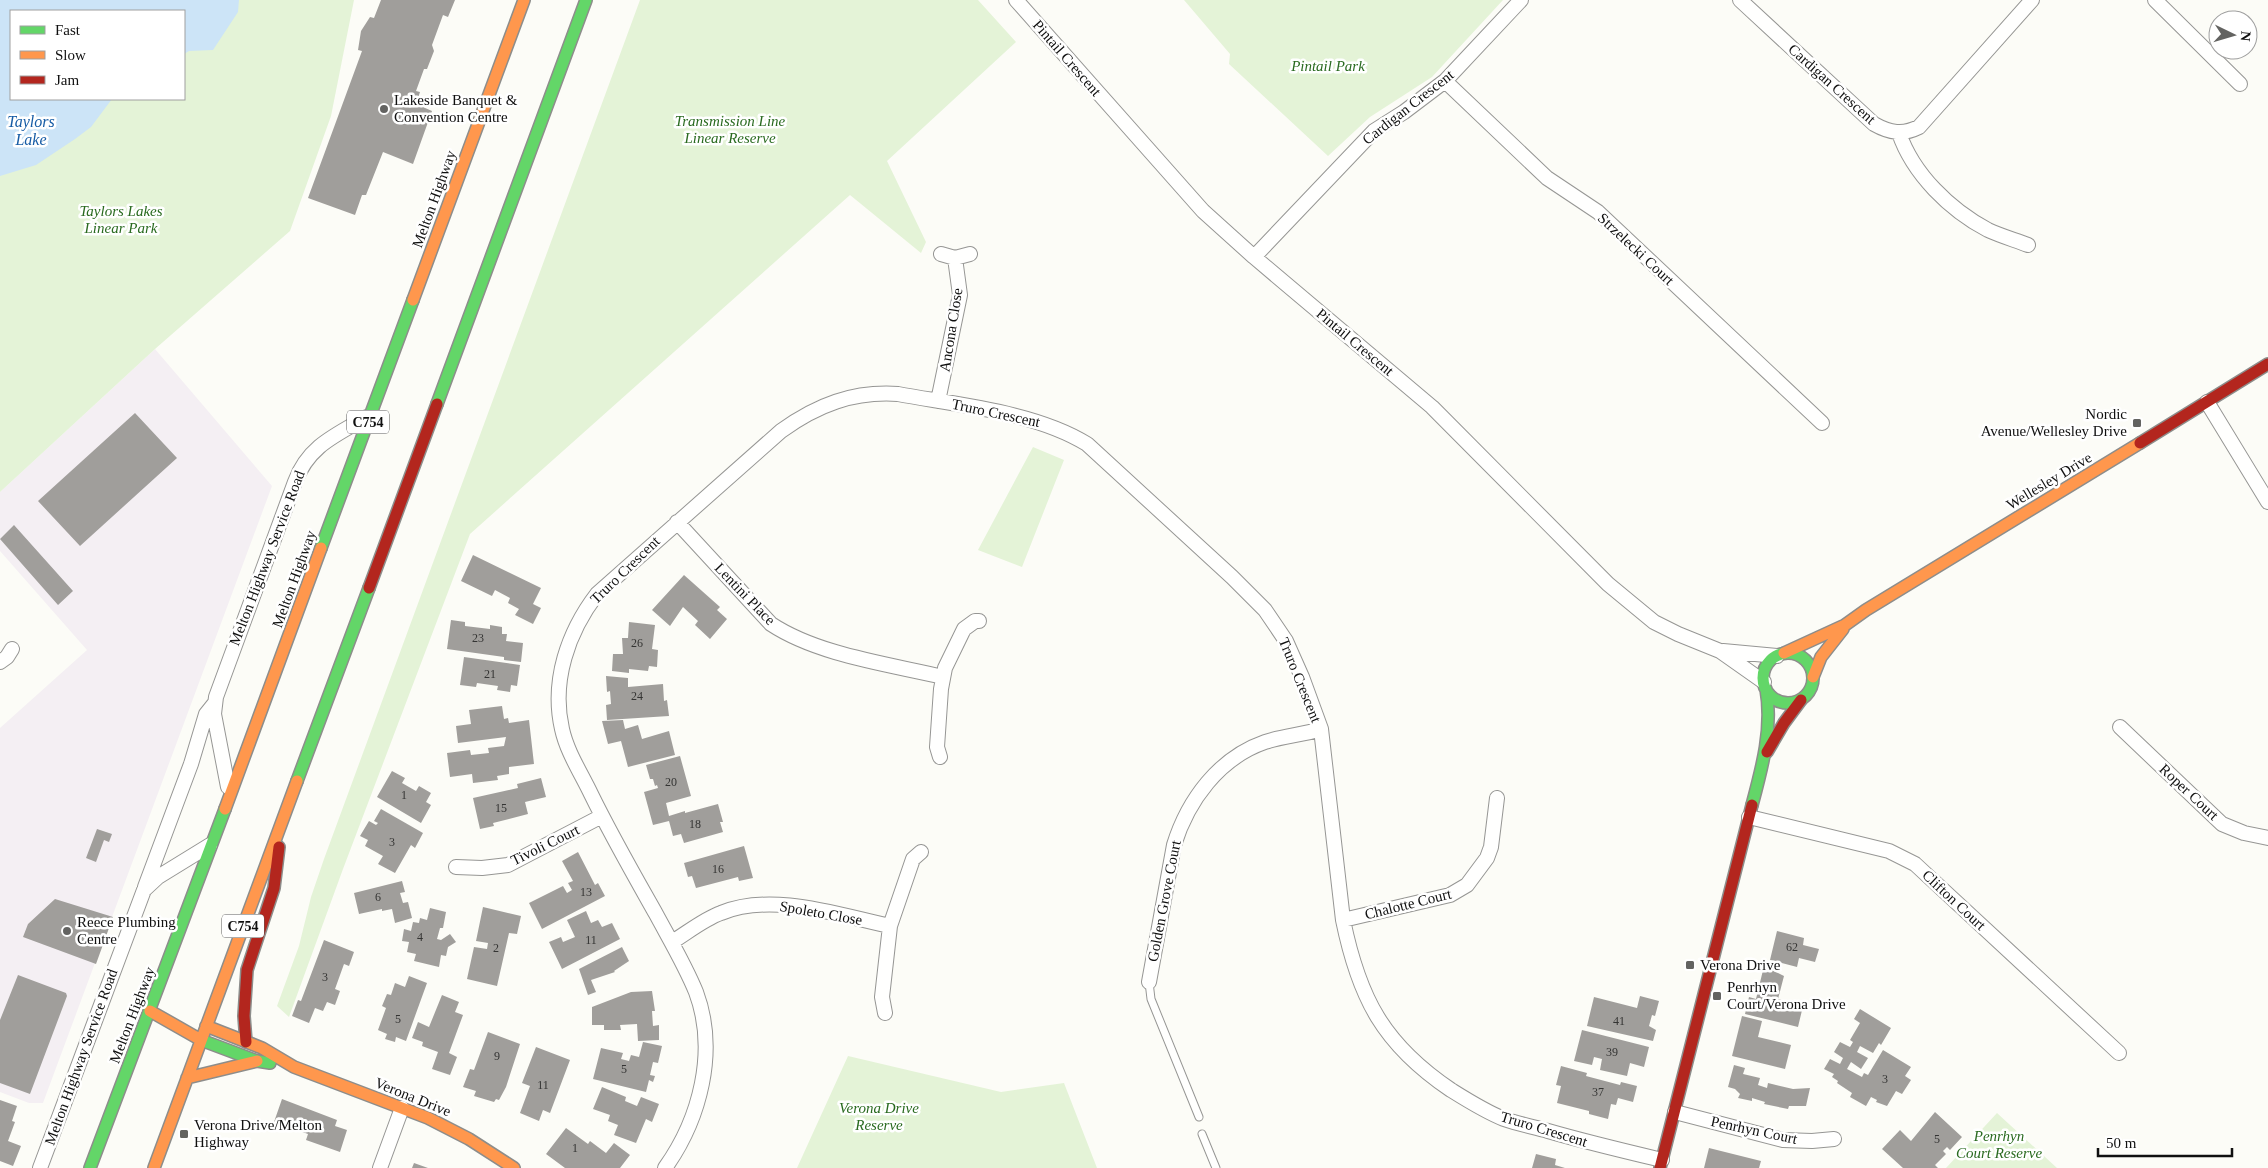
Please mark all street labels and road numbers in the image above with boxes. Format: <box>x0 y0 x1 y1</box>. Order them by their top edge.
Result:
street label: Pintail Crescent <box>1030 17 1105 100</box>
street label: Cardigan Crescent <box>1785 41 1879 128</box>
street label: Cardigan Crescent <box>1359 66 1457 148</box>
street label: Melton Highway <box>409 148 459 250</box>
street label: Strzelecki Court <box>1595 210 1678 289</box>
street label: Ancona Close <box>936 287 966 373</box>
street label: Pintail Crescent <box>1313 305 1397 379</box>
street label: Truro Crescent <box>950 396 1042 430</box>
road number: C754 <box>347 411 389 434</box>
street label: Wellesley Drive <box>2003 449 2095 513</box>
street label: Melton Highway Service Road <box>225 468 309 648</box>
street label: Melton Highway <box>268 528 320 630</box>
street label: Truro Crescent <box>587 532 663 607</box>
street label: Lentini Place <box>712 560 779 628</box>
street label: Truro Crescent <box>1276 635 1325 725</box>
street label: Roper Court <box>2156 761 2222 824</box>
street label: Tivoli Court <box>508 821 583 868</box>
street label: Golden Grove Court <box>1144 838 1184 963</box>
street label: Clifton Court <box>1919 867 1989 934</box>
street label: Chalotte Court <box>1363 885 1454 922</box>
street label: Spoleto Close <box>778 898 864 928</box>
road number: C754 <box>222 914 264 938</box>
street label: Melton Highway <box>106 964 158 1066</box>
street label: Melton Highway Service Road <box>42 966 121 1147</box>
street label: Verona Drive <box>373 1075 454 1120</box>
street label: Truro Crescent <box>1499 1108 1590 1150</box>
street label: Penrhyn Court <box>1709 1113 1799 1147</box>

